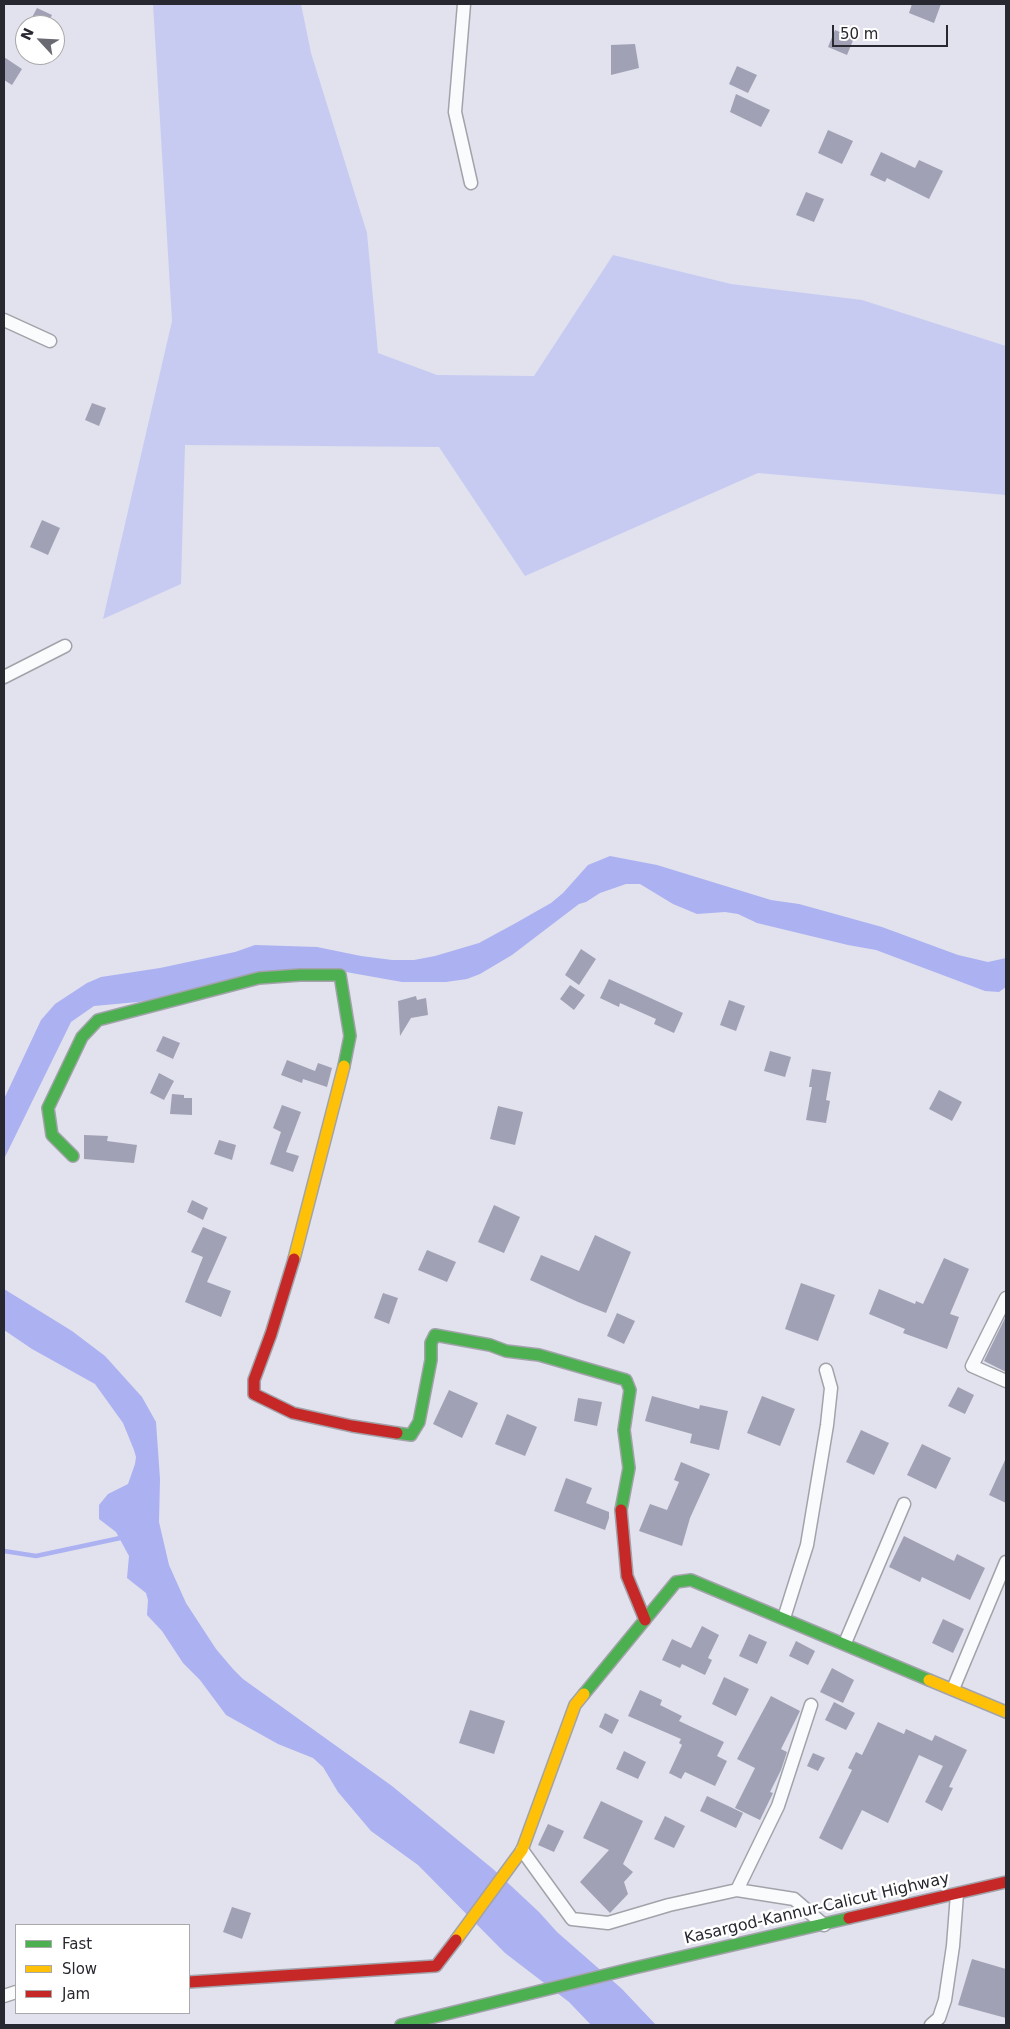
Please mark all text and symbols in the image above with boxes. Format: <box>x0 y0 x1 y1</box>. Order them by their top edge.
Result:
north arrow <box>15 15 65 65</box>
scale bar <box>835 15 951 47</box>
text: N <box>18 25 37 43</box>
text: 50 m <box>840 25 878 43</box>
street label: Kasargod-Kannur-Calicut Highway <box>683 1869 951 1949</box>
legend <box>15 1924 190 2014</box>
text: Fast <box>62 1935 92 1953</box>
text: Slow <box>62 1960 97 1978</box>
text: Jam <box>62 1985 90 2003</box>

